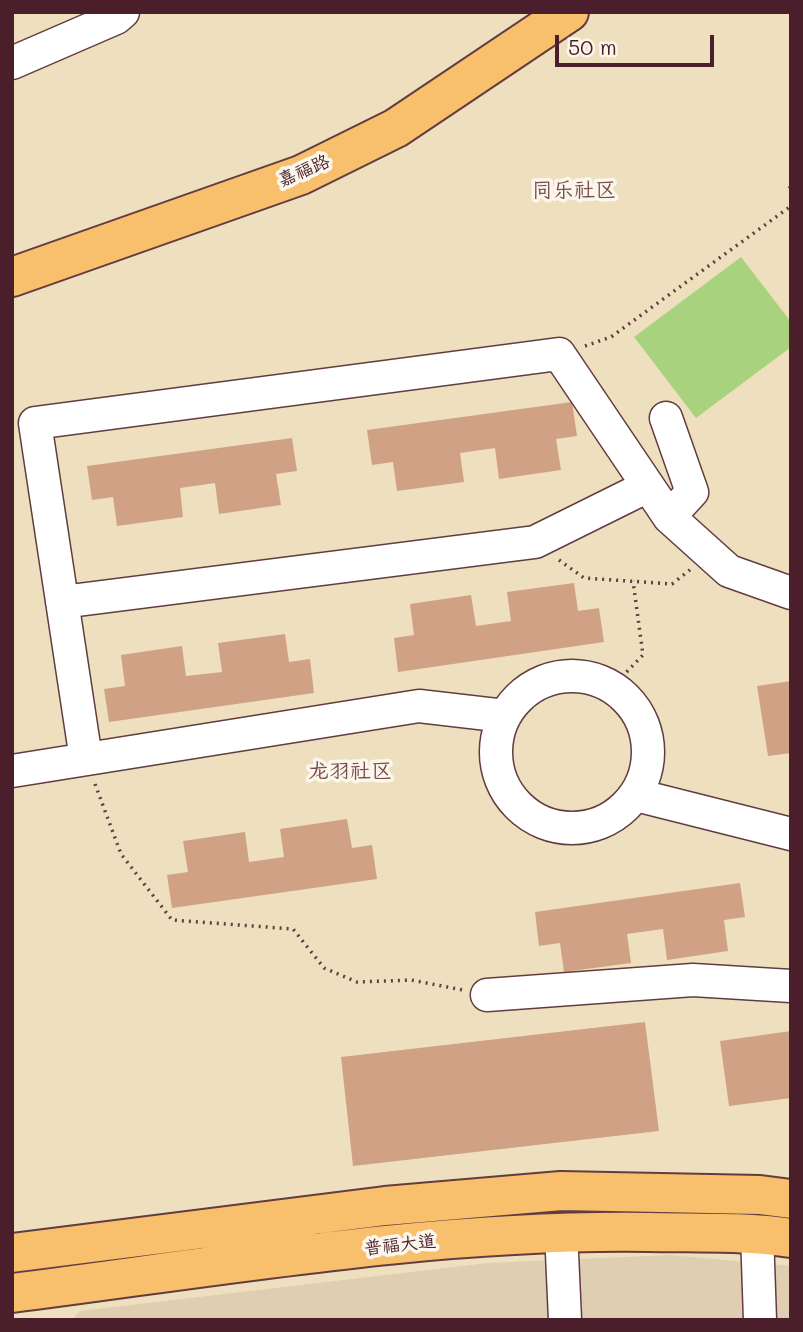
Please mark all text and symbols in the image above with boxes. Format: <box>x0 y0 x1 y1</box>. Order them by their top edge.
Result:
scale bar <box>558 21 717 65</box>
text: 50 m <box>568 33 617 60</box>
street label: 嘉福路 <box>275 151 333 191</box>
district label: 同乐社区 <box>532 178 616 204</box>
district label: 龙羽社区 <box>308 759 392 785</box>
street label: 普福大道 <box>363 1230 437 1260</box>

